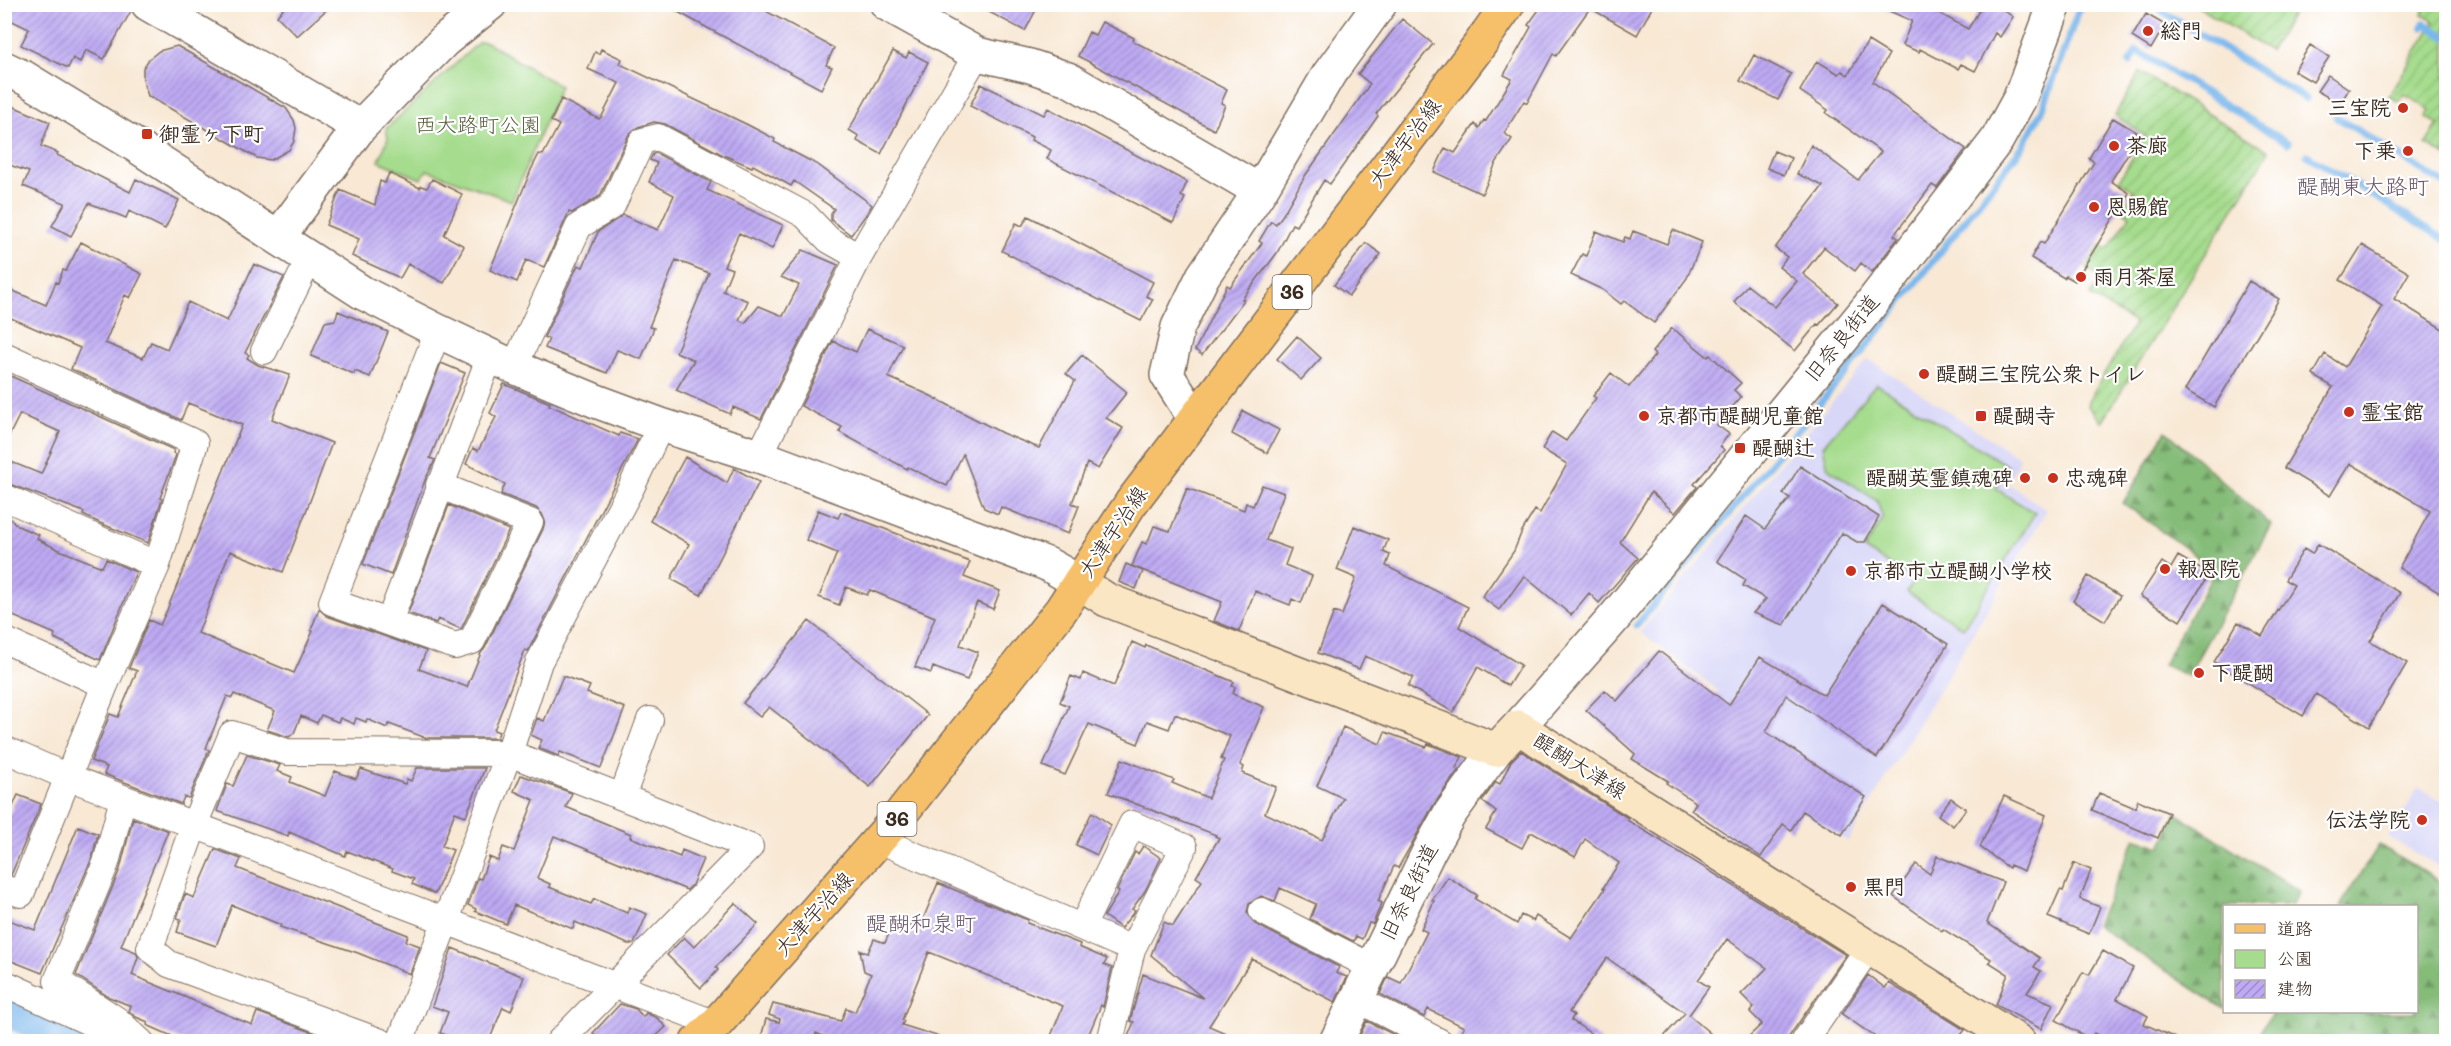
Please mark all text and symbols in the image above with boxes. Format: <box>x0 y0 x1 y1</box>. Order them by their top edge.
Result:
place label: 総門 <box>2160 16 2202 43</box>
marker: 総門 <box>2141 24 2155 38</box>
street label: 大津宇治線 <box>1361 92 1446 192</box>
place label: 三宝院 <box>2328 93 2391 120</box>
marker: 三宝院 <box>2396 101 2410 115</box>
park label: 西大路町公園 <box>415 110 541 137</box>
place label: 御霊ヶ下町 <box>159 119 264 146</box>
marker: 御霊ヶ下町 <box>140 127 154 141</box>
place label: 茶廊 <box>2126 131 2168 158</box>
place label: 下乗 <box>2354 136 2396 163</box>
marker: 茶廊 <box>2107 139 2121 153</box>
marker: 下乗 <box>2401 144 2415 158</box>
district label: 醍醐東大路町 <box>2297 171 2429 200</box>
place label: 恩賜館 <box>2106 192 2169 219</box>
marker: 恩賜館 <box>2087 200 2101 214</box>
place label: 雨月茶屋 <box>2093 262 2177 289</box>
marker: 雨月茶屋 <box>2074 270 2088 284</box>
road number: 36 <box>1272 275 1312 309</box>
street label: 旧奈良街道 <box>1797 288 1884 386</box>
place label: 醍醐三宝院公衆トイレ <box>1936 359 2146 386</box>
marker: 醍醐三宝院公衆トイレ <box>1917 367 1931 381</box>
place label: 霊宝館 <box>2361 397 2424 424</box>
place label: 京都市醍醐児童館 <box>1656 401 1824 428</box>
place label: 醍醐寺 <box>1993 401 2056 428</box>
marker: 霊宝館 <box>2342 405 2356 419</box>
marker: 京都市醍醐児童館 <box>1637 409 1651 423</box>
marker: 醍醐寺 <box>1974 409 1988 423</box>
place label: 醍醐辻 <box>1752 433 1815 460</box>
marker: 醍醐辻 <box>1733 441 1747 455</box>
place label: 醍醐英霊鎮魂碑 <box>1866 463 2013 490</box>
place label: 忠魂碑 <box>2065 463 2128 490</box>
marker: 醍醐英霊鎮魂碑 <box>2018 471 2032 485</box>
marker: 忠魂碑 <box>2046 471 2060 485</box>
street label: 大津宇治線 <box>1071 480 1152 582</box>
place label: 報恩院 <box>2177 554 2240 581</box>
place label: 京都市立醍醐小学校 <box>1863 556 2052 583</box>
marker: 報恩院 <box>2158 562 2172 576</box>
marker: 京都市立醍醐小学校 <box>1844 564 1858 578</box>
place label: 下醍醐 <box>2211 658 2274 685</box>
marker: 下醍醐 <box>2192 666 2206 680</box>
street label: 醍醐大津線 <box>1529 725 1632 804</box>
road number: 36 <box>878 802 916 836</box>
place label: 伝法学院 <box>2326 805 2410 832</box>
marker: 伝法学院 <box>2415 813 2429 827</box>
street label: 旧奈良街道 <box>1373 838 1443 944</box>
street label: 大津宇治線 <box>768 865 858 961</box>
place label: 黒門 <box>1863 872 1905 899</box>
marker: 黒門 <box>1844 880 1858 894</box>
legend <box>2223 905 2418 1013</box>
district label: 醍醐和泉町 <box>866 908 976 937</box>
text: 道路 <box>2277 916 2313 940</box>
text: 公園 <box>2277 946 2313 970</box>
text: 建物 <box>2277 976 2313 1000</box>

